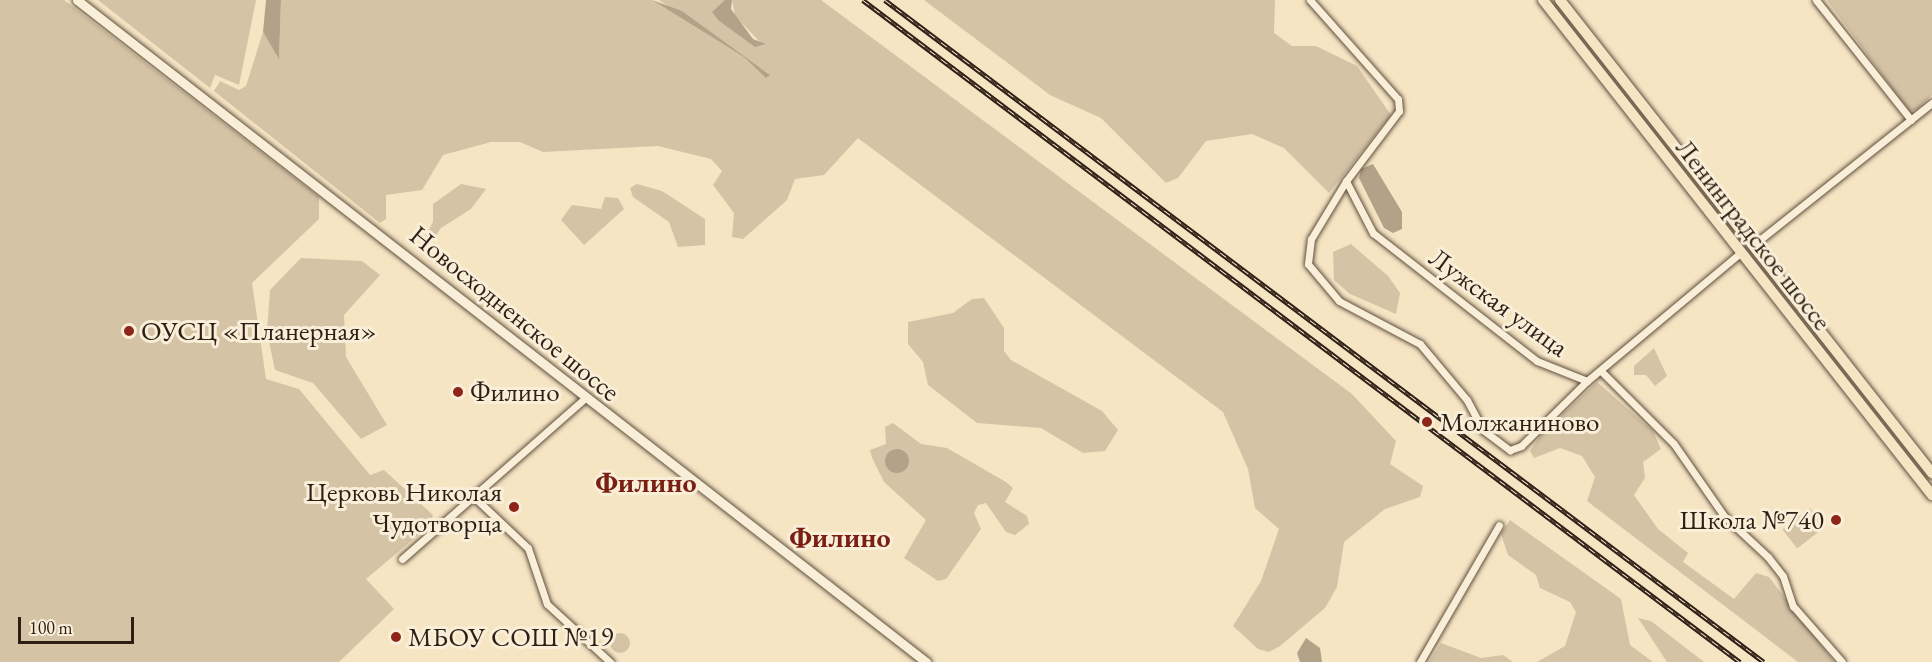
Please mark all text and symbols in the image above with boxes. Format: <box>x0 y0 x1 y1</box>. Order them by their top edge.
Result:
street label: Ленинградское шоссе <box>1669 132 1839 336</box>
street label: Новосходненское шоссе <box>404 218 626 408</box>
street label: Лужская улица <box>1423 241 1575 363</box>
place label: ОУСЦ «Планерная» <box>141 315 376 347</box>
marker: ОУСЦ «Планерная» <box>122 324 136 338</box>
place label: Филино <box>470 376 560 408</box>
marker: Филино <box>451 385 465 399</box>
place label: Молжаниново <box>1440 406 1599 438</box>
marker: Молжаниново <box>1418 413 1436 431</box>
district label: Филино <box>596 465 696 499</box>
place label: Церковь Николая Чудотворца <box>306 475 502 538</box>
marker: Церковь Николая Чудотворца <box>507 500 521 514</box>
place label: Школа №740 <box>1680 504 1824 536</box>
marker: Школа №740 <box>1829 513 1843 527</box>
district label: Филино <box>790 520 890 554</box>
scale bar <box>21 605 136 643</box>
text: 100 m <box>29 616 73 639</box>
place label: МБОУ СОШ №19 <box>408 621 613 653</box>
marker: МБОУ СОШ №19 <box>389 630 403 644</box>

